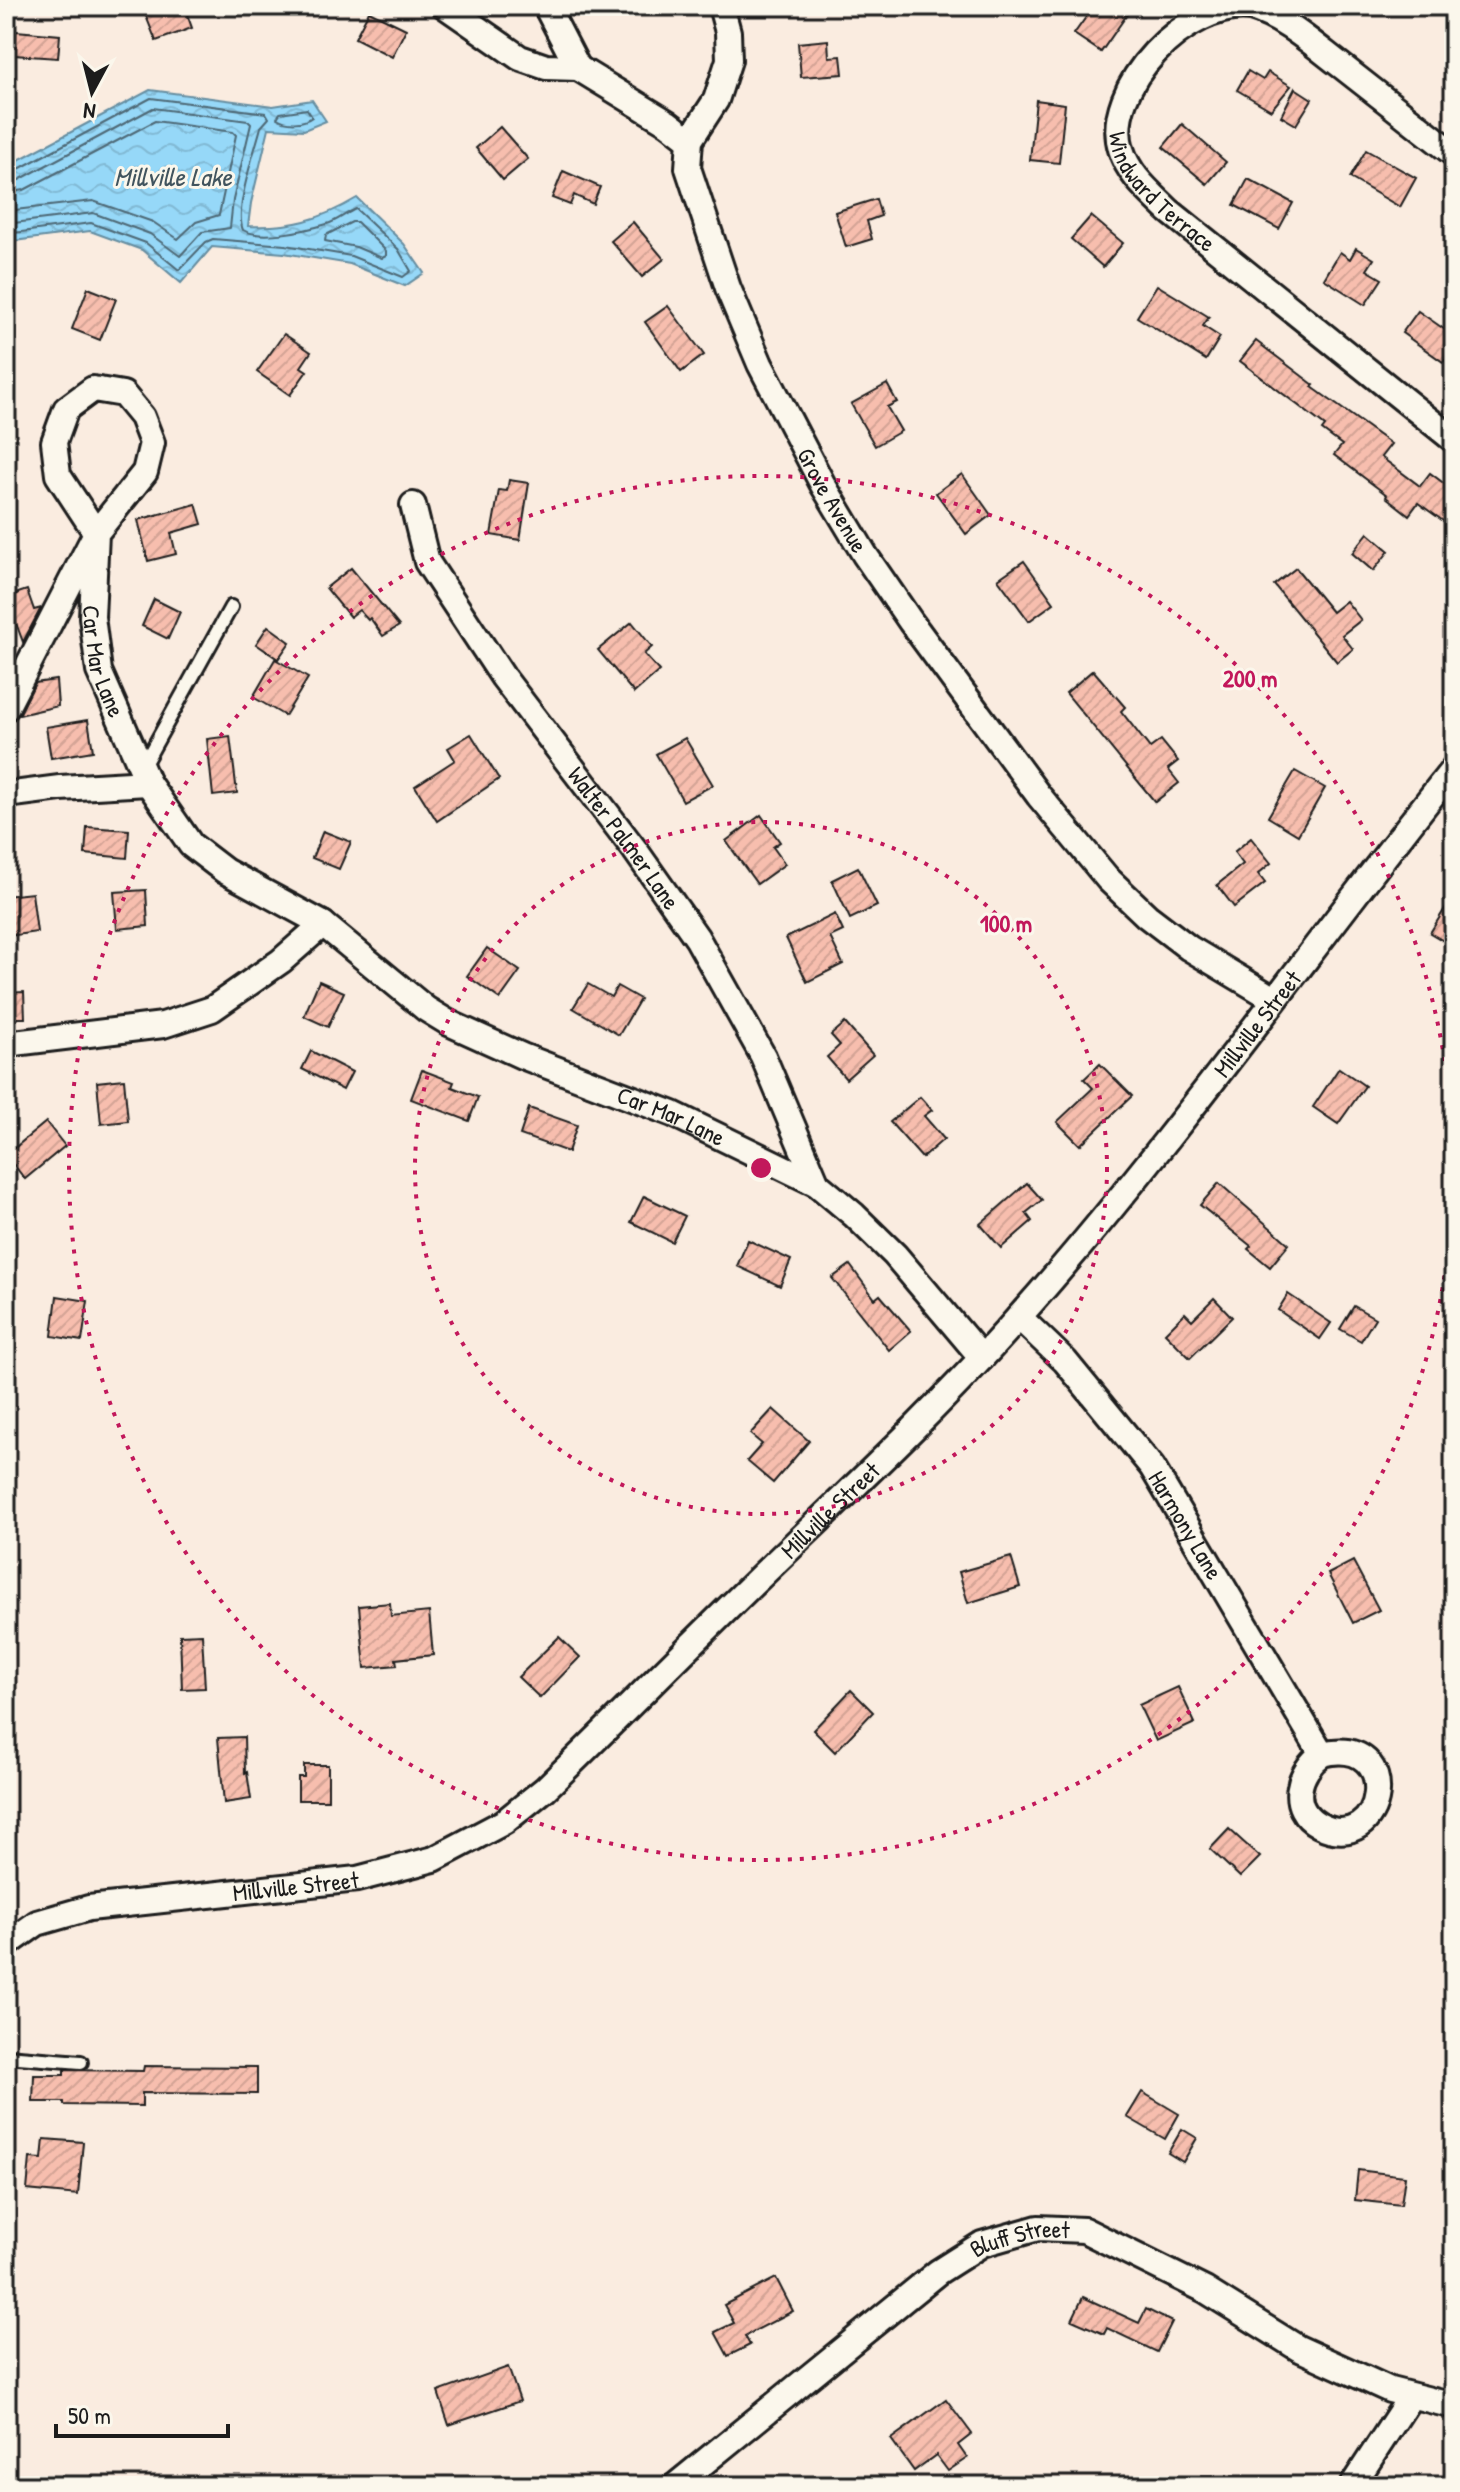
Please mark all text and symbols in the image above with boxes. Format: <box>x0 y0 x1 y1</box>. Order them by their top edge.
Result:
north arrow <box>52 52 132 132</box>
text: N <box>82 96 97 127</box>
street label: Windward Terrace <box>1102 130 1223 259</box>
water label: Millville Lake <box>114 159 233 194</box>
street label: Grove Avenue <box>790 442 876 559</box>
street label: Car Mar Lane <box>76 605 133 722</box>
text: 200 m <box>1223 662 1277 694</box>
street label: Walter Palmer Lane <box>561 760 688 916</box>
text: 100 m <box>980 907 1032 939</box>
street label: Millville Street <box>1206 963 1308 1083</box>
street label: Car Mar Lane <box>613 1078 731 1153</box>
centre of rings <box>747 1154 775 1182</box>
street label: Millville Street <box>773 1454 887 1565</box>
street label: Harmony Lane <box>1142 1465 1231 1586</box>
street label: Millville Street <box>231 1863 361 1908</box>
street label: Bluff Street <box>963 2211 1071 2264</box>
scale bar <box>56 2388 228 2438</box>
text: 50 m <box>68 2399 111 2431</box>

